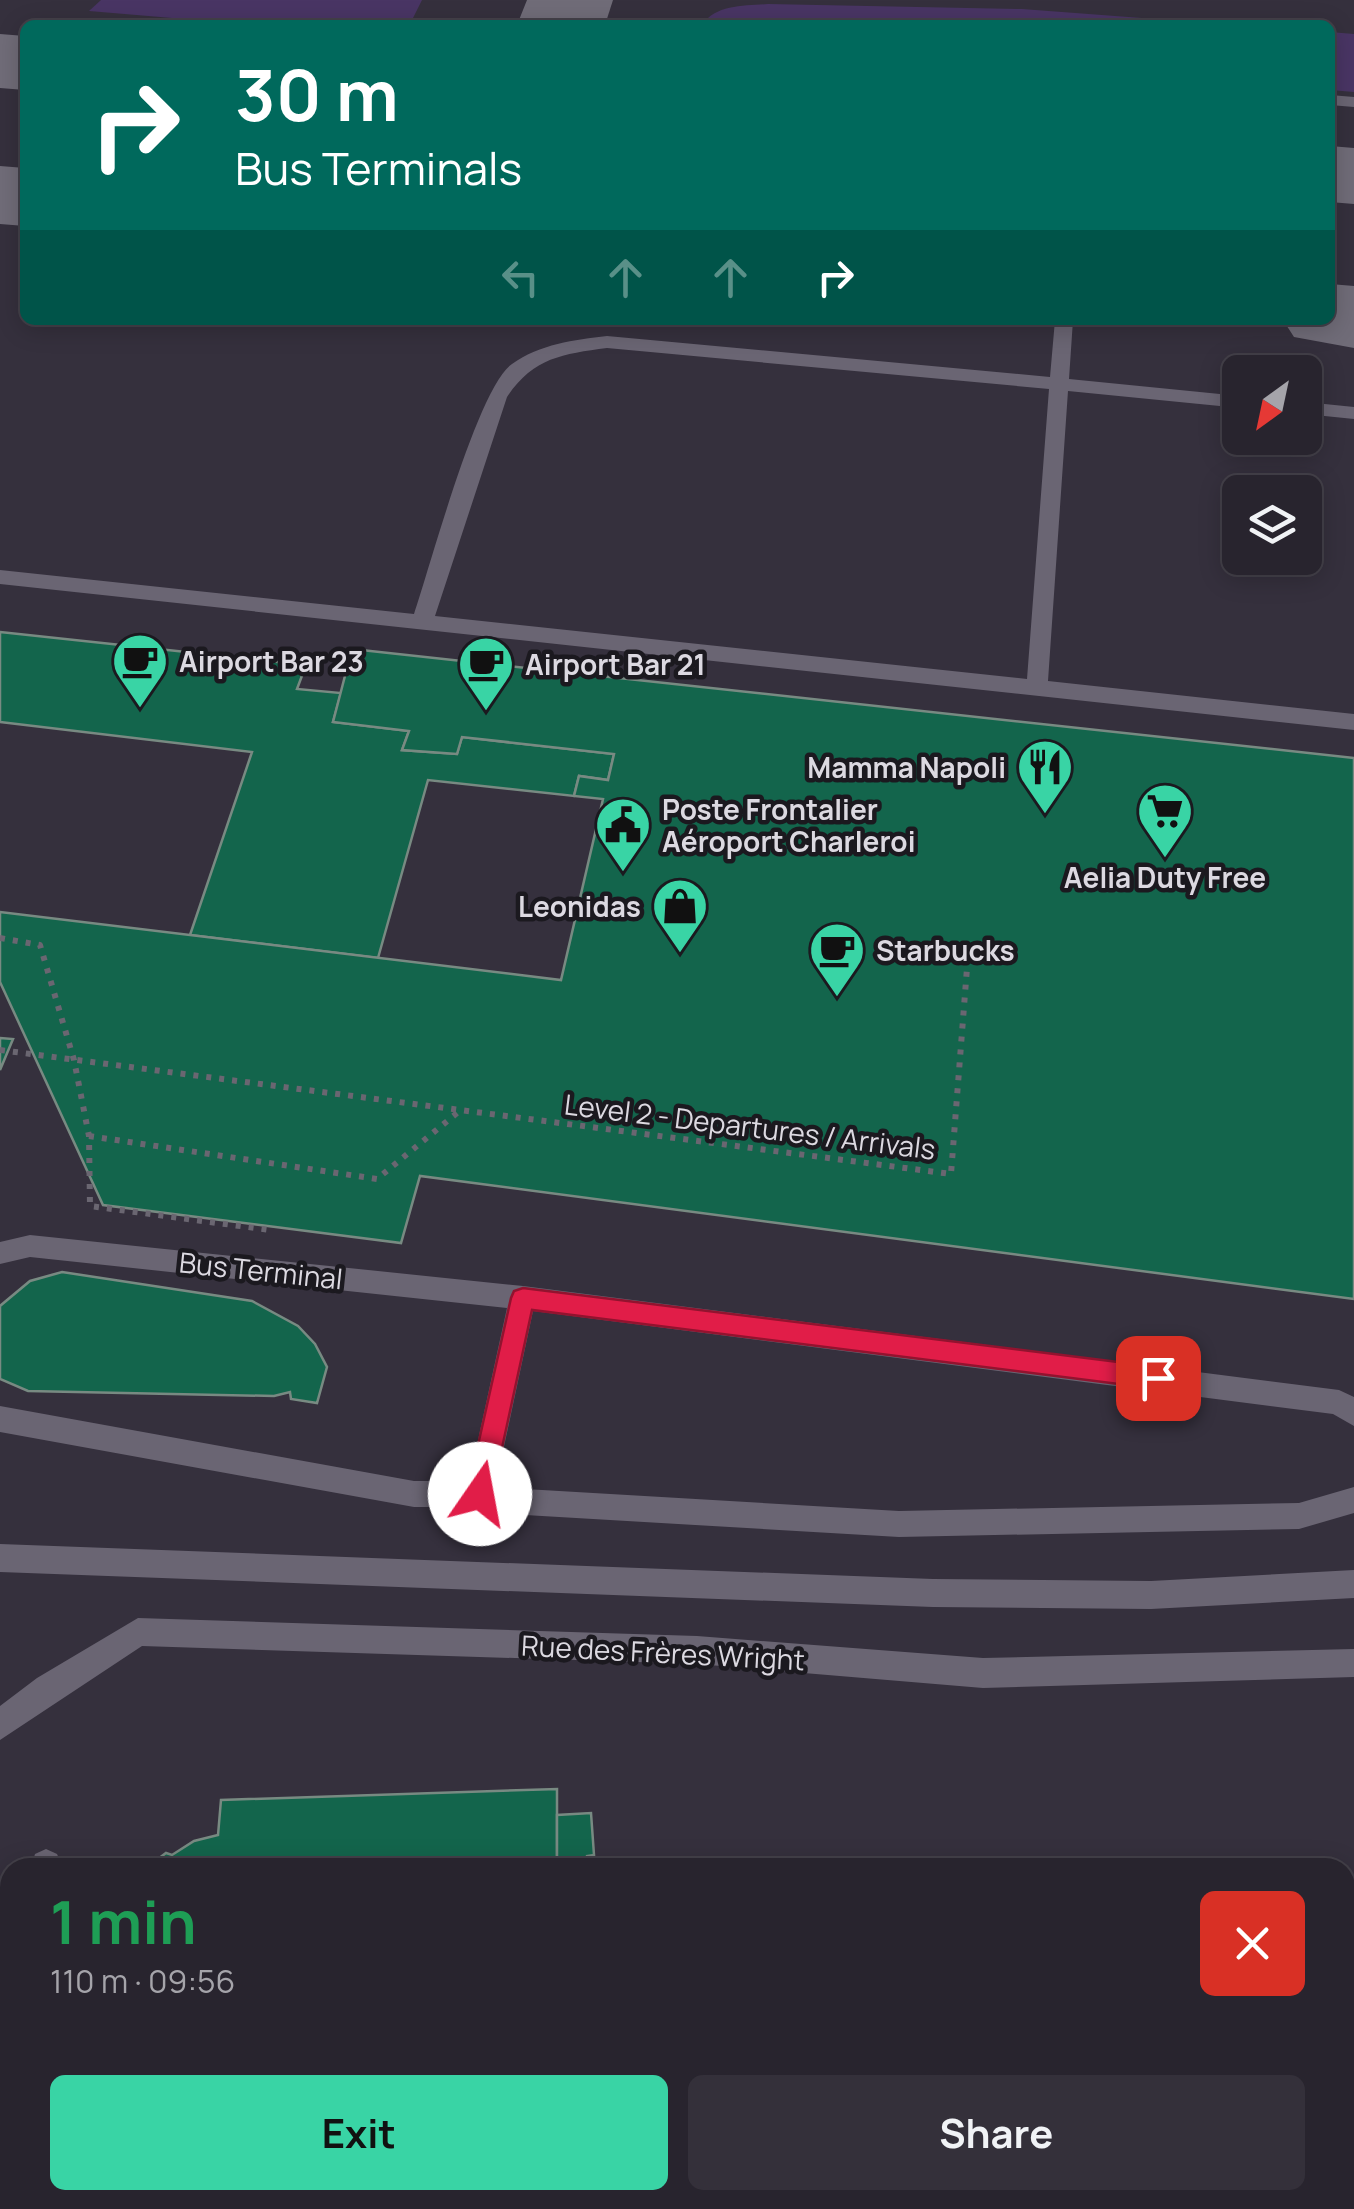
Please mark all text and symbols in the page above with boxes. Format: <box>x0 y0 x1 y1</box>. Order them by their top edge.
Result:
text: 30 m <box>235 46 399 142</box>
icon: right <box>70 60 200 190</box>
text: Bus Terminals <box>235 137 522 199</box>
icon: left <box>493 250 548 305</box>
icon: ahead <box>598 250 653 305</box>
icon: ahead <box>703 250 758 305</box>
icon: right <box>808 250 863 305</box>
north arrow <box>1222 355 1322 455</box>
map controls <box>1222 355 1322 575</box>
button: layers <box>1222 475 1322 575</box>
cafe icon: Airport Bar 23 <box>110 631 170 710</box>
cafe icon: Airport Bar 21 <box>456 634 516 713</box>
place label: Airport Bar 23 <box>179 642 364 680</box>
place label: Airport Bar 21 <box>525 645 706 683</box>
restaurant icon: Mamma Napoli <box>1015 737 1075 816</box>
place label: Mamma Napoli <box>807 748 1006 786</box>
supermarket icon: Aelia Duty Free <box>1135 781 1195 860</box>
place label: Poste Frontalier Aéroport Charleroi <box>662 790 916 860</box>
public building icon: Poste Frontalier Aéroport Charleroi <box>593 795 653 874</box>
place label: Aelia Duty Free <box>1064 858 1266 896</box>
shop icon: Leonidas <box>650 876 710 955</box>
place label: Leonidas <box>518 887 641 925</box>
cafe icon: Starbucks <box>807 920 867 999</box>
place label: Starbucks <box>876 931 1015 969</box>
street label: Level 2 - Departures / Arrivals <box>562 1084 938 1168</box>
street label: Bus Terminal <box>177 1243 345 1297</box>
pin <box>1116 1336 1201 1421</box>
icon: arrive <box>1131 1351 1186 1406</box>
position arrow <box>428 1442 532 1546</box>
street label: Rue des Frères Wright <box>520 1626 806 1678</box>
text: 1 min <box>50 1880 197 1962</box>
button: close <box>1200 1891 1305 1996</box>
text: 110 m · 09:56 <box>50 1959 235 2003</box>
button: Exit <box>50 2075 668 2190</box>
button: Share <box>688 2075 1305 2190</box>

